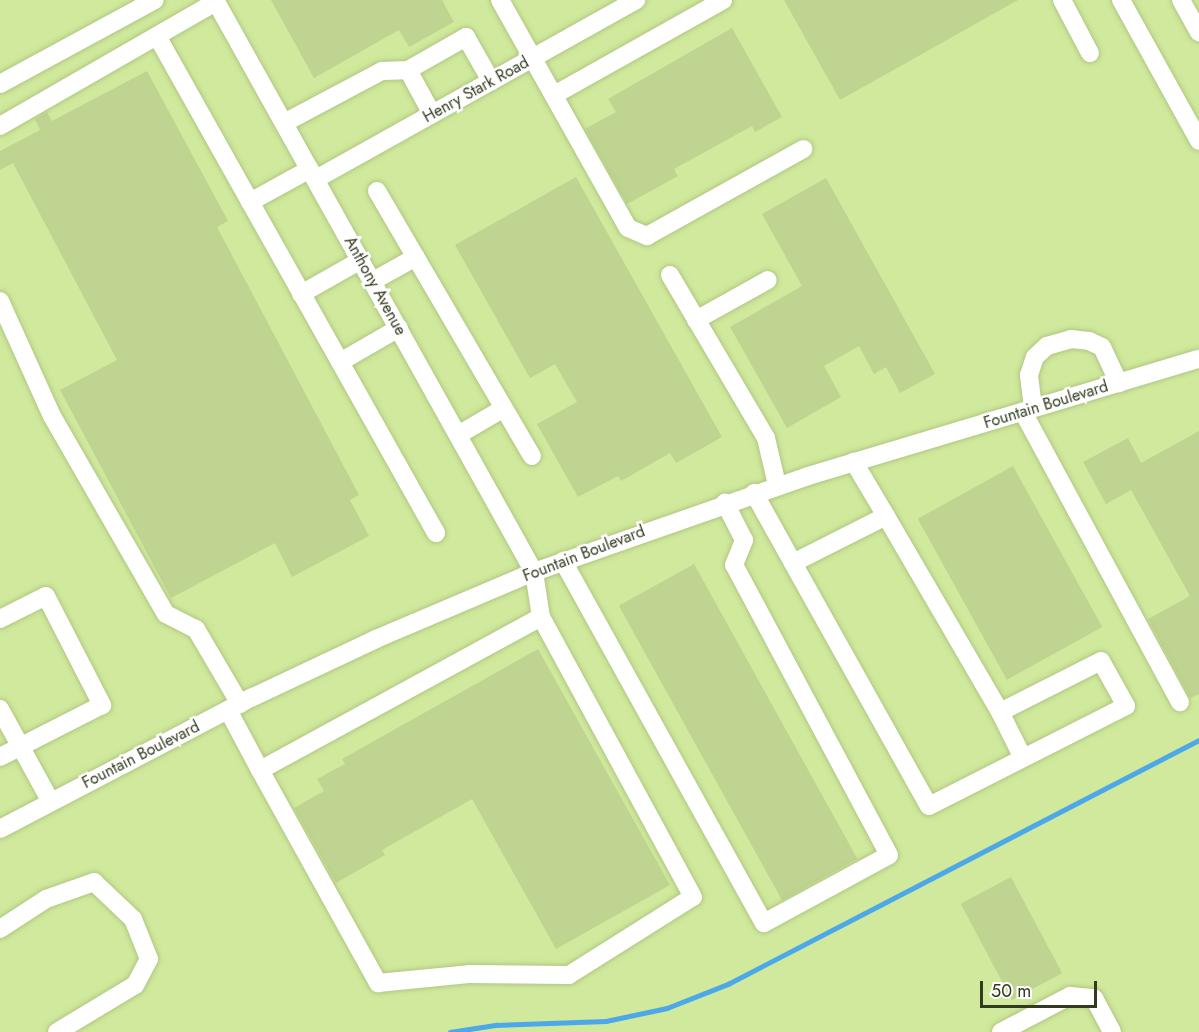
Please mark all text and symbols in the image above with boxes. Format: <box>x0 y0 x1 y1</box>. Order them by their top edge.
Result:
street label: Henry Stark Road <box>420 53 532 127</box>
street label: Anthony Avenue <box>340 233 410 339</box>
street label: Fountain Boulevard <box>981 377 1111 433</box>
street label: Fountain Boulevard <box>520 522 648 586</box>
street label: Fountain Boulevard <box>79 717 203 793</box>
scale bar <box>983 969 1100 1007</box>
text: 50 m <box>991 978 1031 1004</box>

